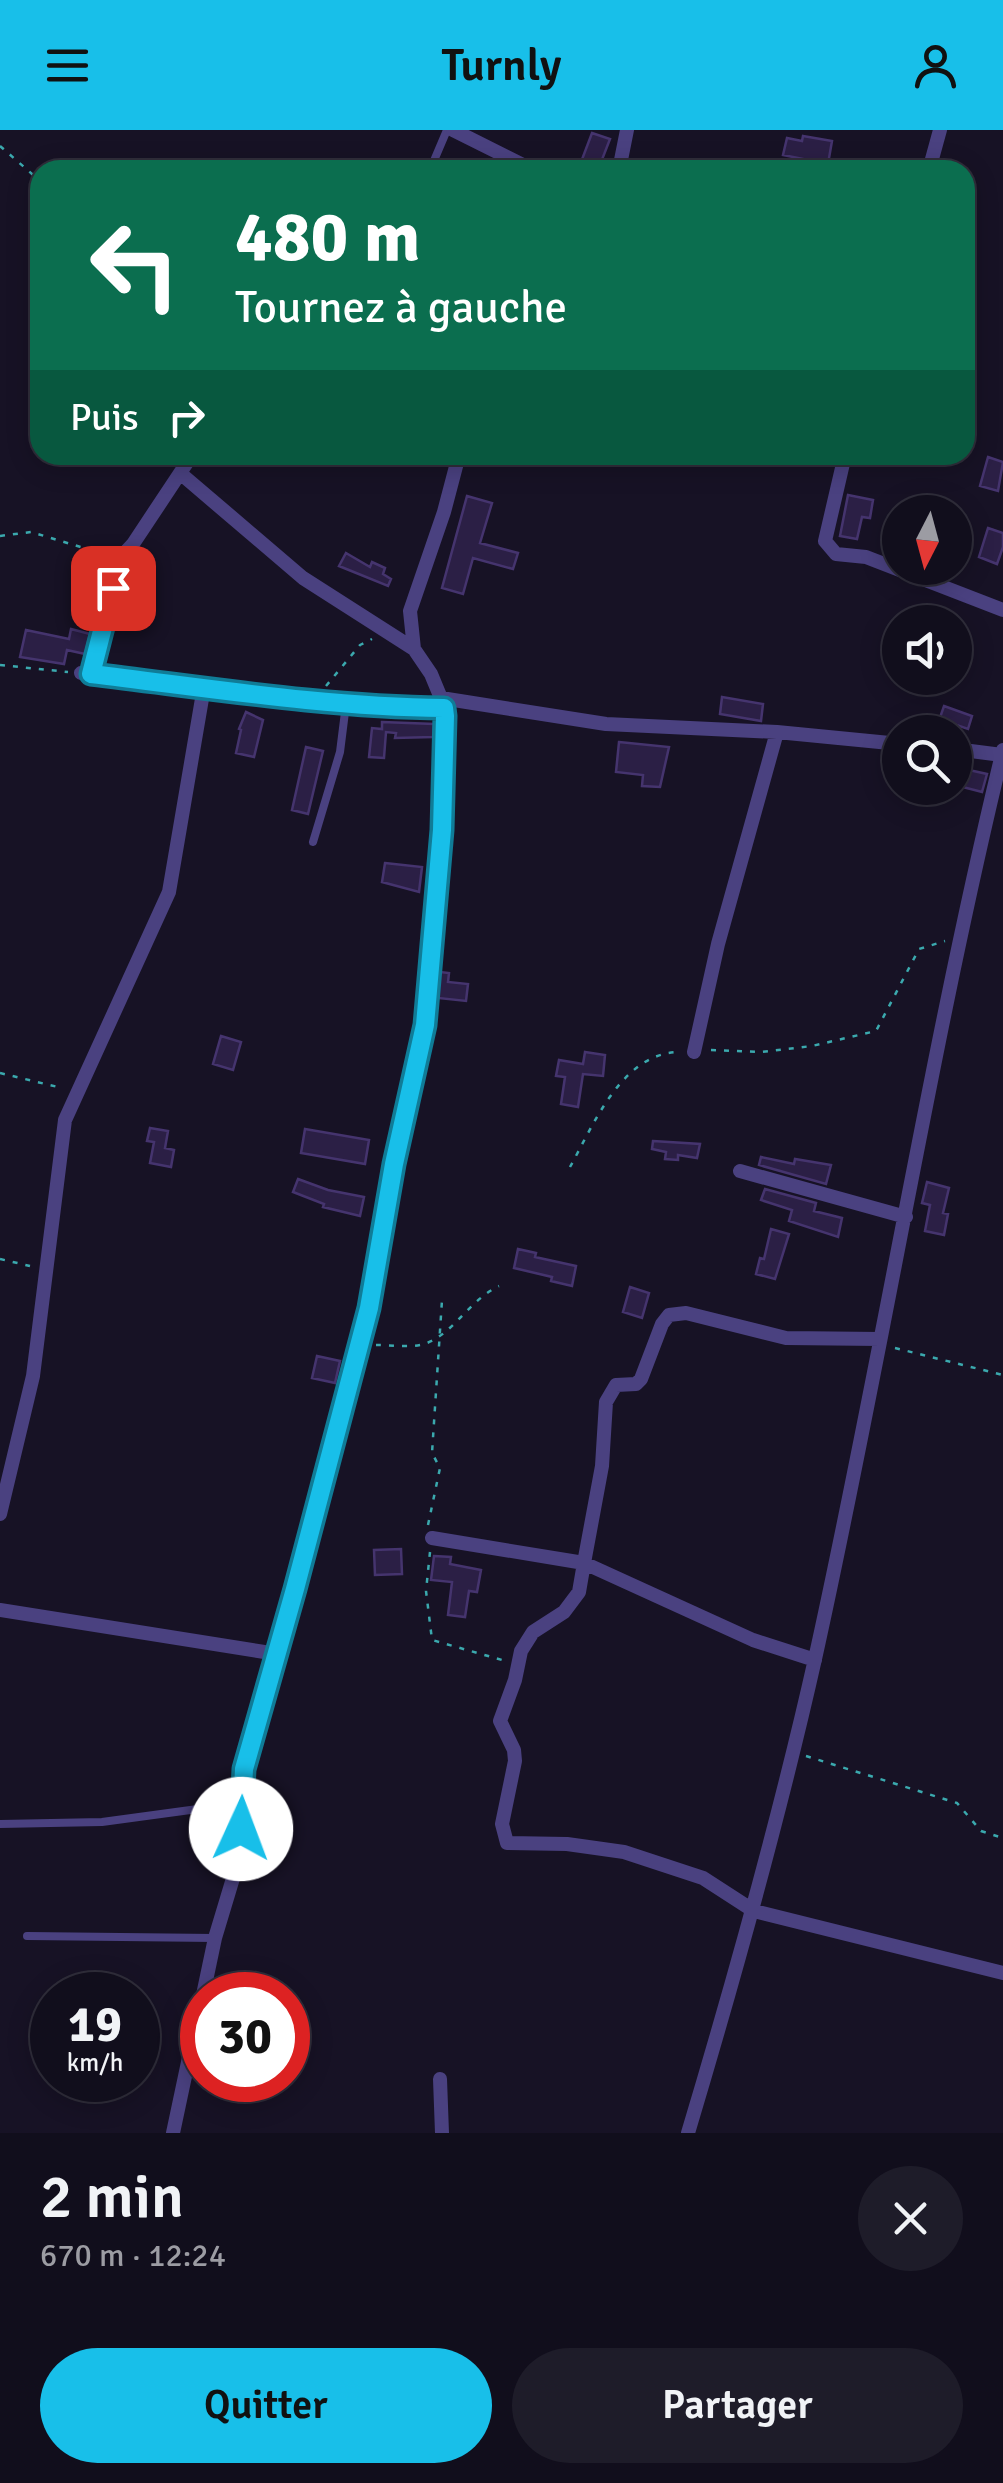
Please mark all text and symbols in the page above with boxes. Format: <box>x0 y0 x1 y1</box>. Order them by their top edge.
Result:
icon: menu <box>40 38 95 93</box>
text: Turnly <box>441 38 562 93</box>
icon: person <box>908 38 963 93</box>
text: 480 m <box>235 194 420 280</box>
icon: left <box>70 200 200 330</box>
text: Tournez à gauche <box>235 280 567 335</box>
icon: right <box>159 390 214 445</box>
text: Puis <box>70 394 139 441</box>
north arrow <box>882 495 972 585</box>
map controls <box>882 495 972 805</box>
pin <box>71 546 156 631</box>
icon: arrive <box>86 561 141 616</box>
button: sound <box>882 605 972 695</box>
button: search <box>882 715 972 805</box>
position arrow <box>189 1777 293 1881</box>
speed limit sign: 30 <box>180 1972 310 2102</box>
text: 19 <box>68 1994 122 2056</box>
text: km/h <box>67 2047 123 2078</box>
text: 2 min <box>40 2161 184 2235</box>
button: close <box>858 2166 963 2271</box>
text: 670 m · 12:24 <box>40 2236 226 2275</box>
button: Quitter <box>40 2348 492 2463</box>
button: Partager <box>512 2348 963 2463</box>

